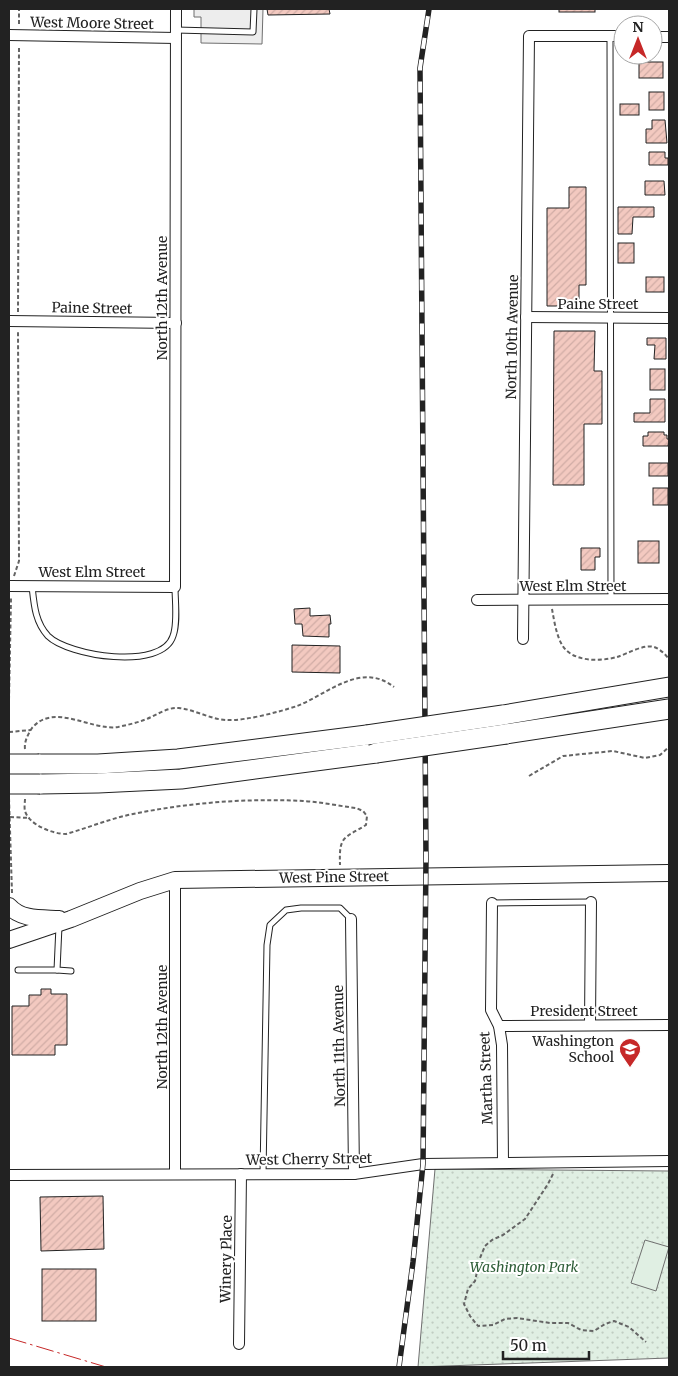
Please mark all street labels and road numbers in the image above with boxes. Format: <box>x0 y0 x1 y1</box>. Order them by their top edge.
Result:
street label: West Moore Street <box>29 13 154 33</box>
street label: North 12th Avenue <box>153 236 171 360</box>
street label: North 10th Avenue <box>502 274 522 400</box>
street label: Paine Street <box>558 295 639 313</box>
street label: Paine Street <box>51 298 133 318</box>
street label: West Elm Street <box>37 563 146 581</box>
street label: West Elm Street <box>518 577 627 595</box>
street label: West Pine Street <box>278 867 390 887</box>
street label: North 12th Avenue <box>153 965 171 1089</box>
street label: North 11th Avenue <box>329 985 349 1107</box>
street label: President Street <box>530 1002 638 1020</box>
street label: Martha Street <box>475 1031 497 1125</box>
street label: West Cherry Street <box>245 1149 373 1169</box>
street label: Winery Place <box>216 1215 236 1304</box>

